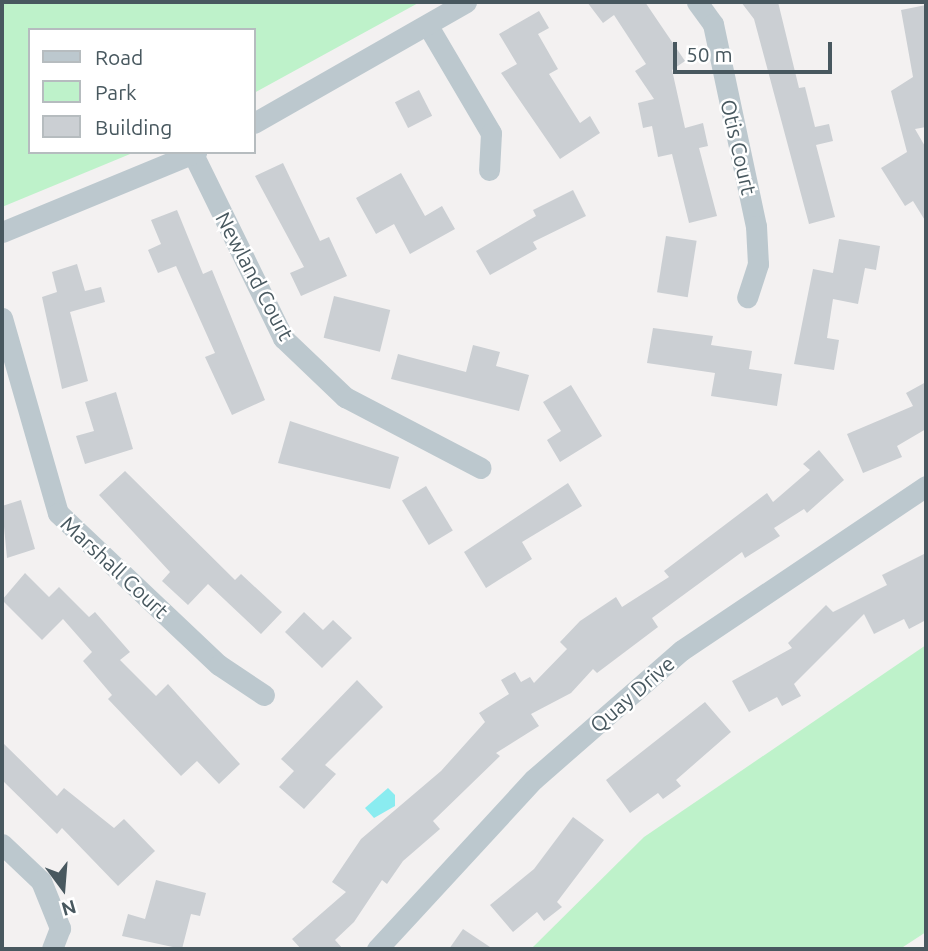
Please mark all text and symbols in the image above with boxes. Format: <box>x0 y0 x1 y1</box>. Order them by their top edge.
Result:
legend <box>28 28 256 154</box>
scale bar <box>676 28 835 72</box>
text: 50 m <box>686 42 733 66</box>
text: Road <box>95 45 143 69</box>
text: Park <box>95 80 137 104</box>
street label: Otis Court <box>716 97 762 197</box>
text: Building <box>95 115 172 139</box>
street label: Newland Court <box>211 208 299 344</box>
street label: Marshall Court <box>56 511 174 623</box>
street label: Quay Drive <box>585 650 679 738</box>
north arrow <box>28 853 98 923</box>
text: N <box>59 896 79 921</box>

